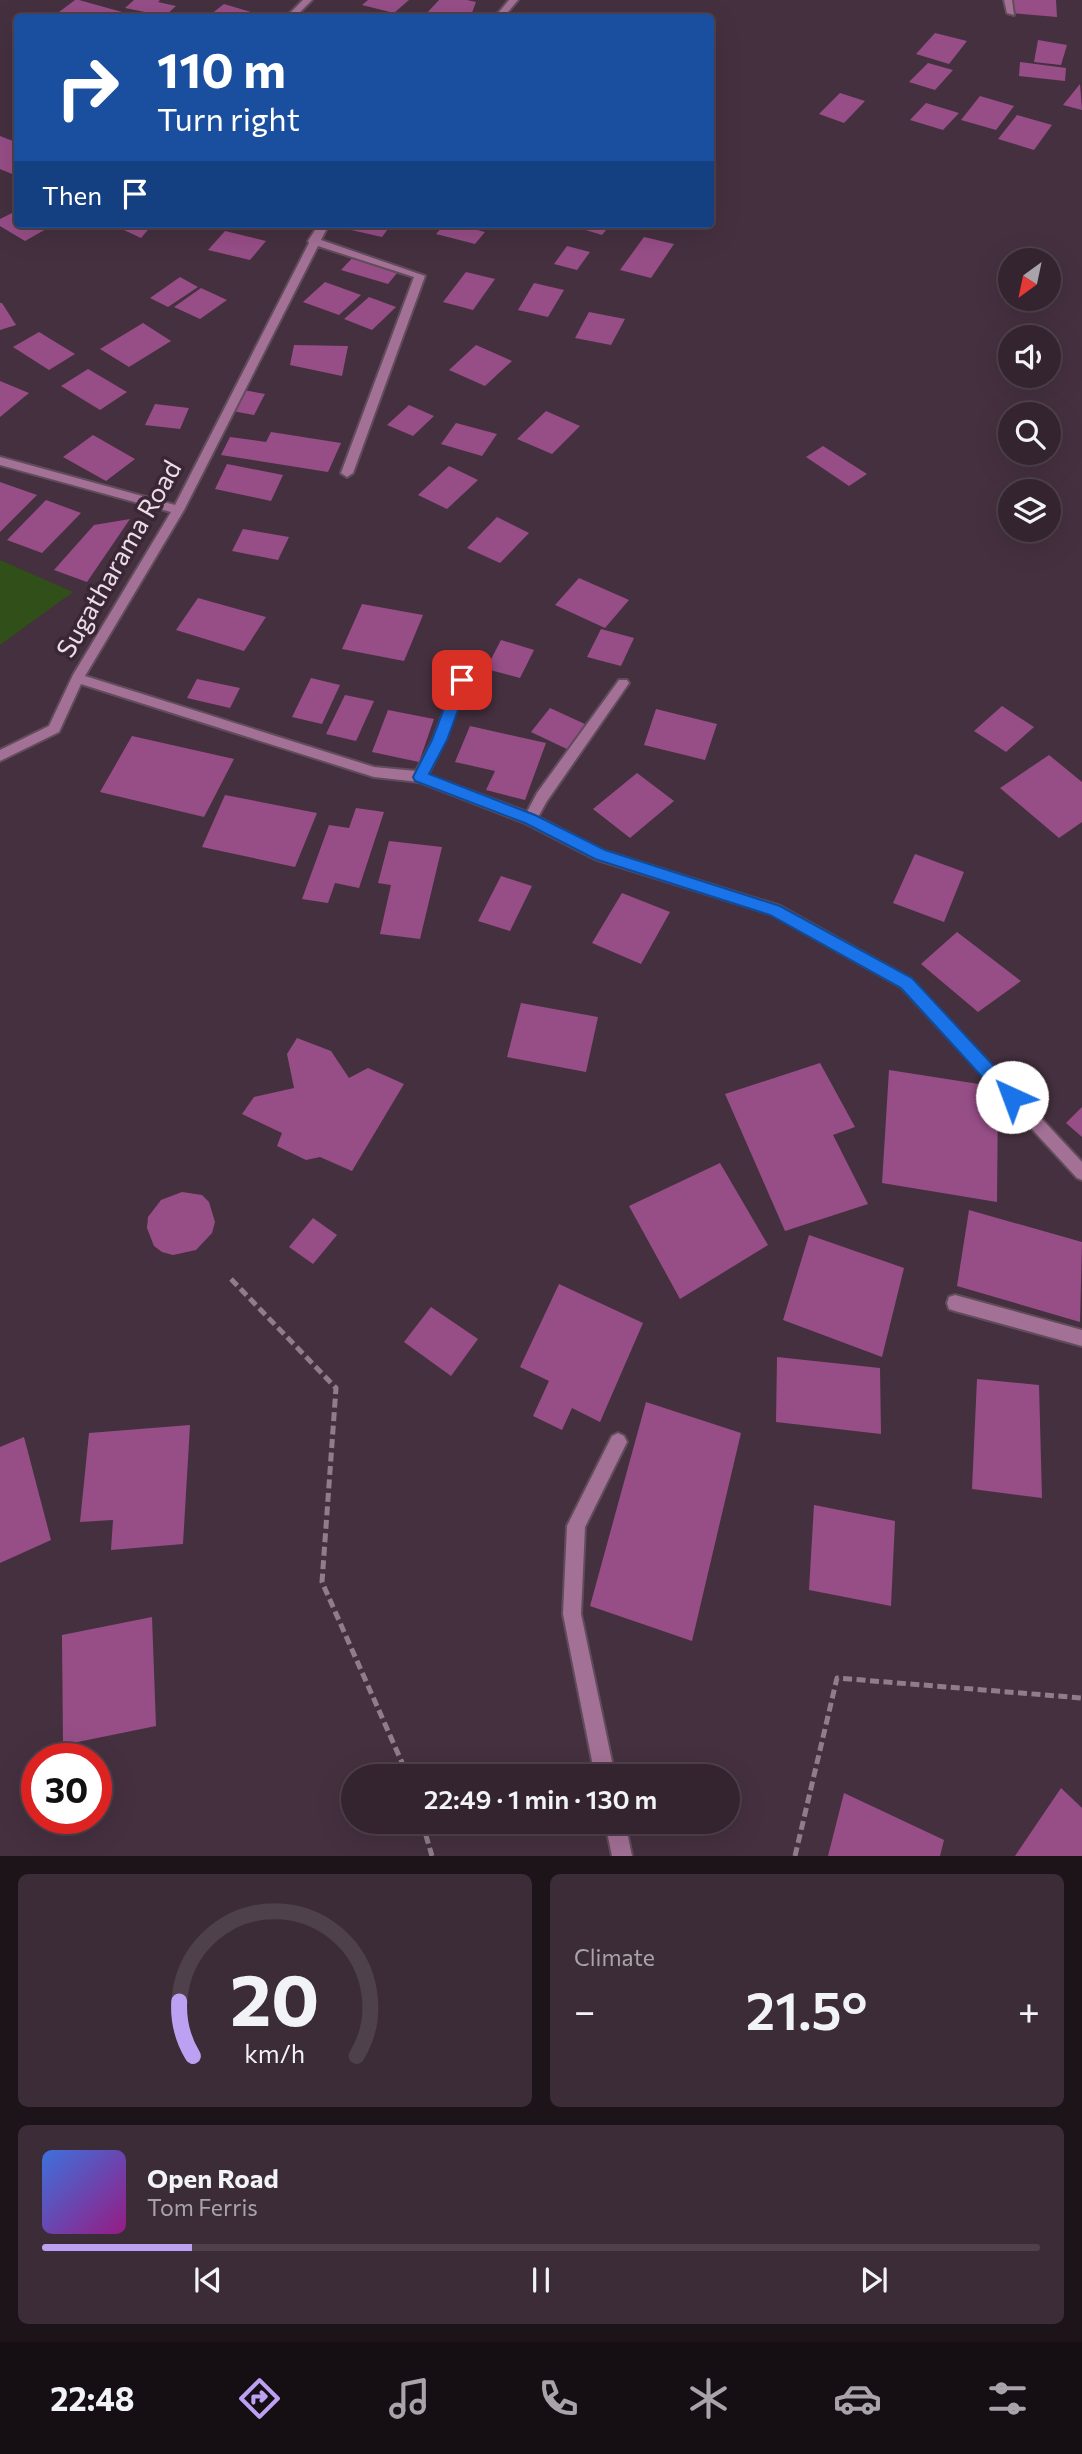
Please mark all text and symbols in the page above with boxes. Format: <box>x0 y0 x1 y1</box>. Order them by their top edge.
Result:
text: 110 m <box>157 38 286 98</box>
icon: right <box>42 42 133 133</box>
text: Turn right <box>157 98 300 138</box>
icon: arrive <box>116 175 154 213</box>
text: Then <box>42 179 102 210</box>
north arrow <box>998 248 1060 312</box>
map controls <box>998 248 1061 542</box>
button: sound <box>998 325 1061 388</box>
button: search <box>998 402 1061 465</box>
street label: Sugatharama Road <box>49 454 187 662</box>
button: layers <box>998 479 1061 542</box>
pin <box>432 650 492 710</box>
icon: arrive <box>443 661 481 699</box>
position arrow <box>975 1060 1049 1134</box>
speed limit sign: 30 <box>21 1743 112 1834</box>
text: 22:49 · 1 min · 130 m <box>424 1783 657 1814</box>
text: Climate <box>574 1943 655 1971</box>
text: 20 <box>230 1953 320 2042</box>
text: 21.5° <box>746 1977 867 2041</box>
text: − <box>574 1986 596 2033</box>
text: + <box>1018 1986 1040 2033</box>
text: km/h <box>245 2038 305 2068</box>
text: Open Road <box>147 2162 279 2193</box>
text: Tom Ferris <box>147 2193 258 2221</box>
icon: previous <box>189 2261 227 2299</box>
icon: pause <box>522 2261 560 2299</box>
icon: next <box>855 2261 893 2299</box>
icon: directions <box>235 2374 284 2423</box>
icon: music <box>385 2374 434 2423</box>
icon: phone <box>534 2374 583 2423</box>
icon: climate <box>684 2374 733 2423</box>
icon: car <box>833 2374 882 2423</box>
icon: filters <box>983 2374 1032 2423</box>
text: 22:48 <box>50 2378 135 2418</box>

